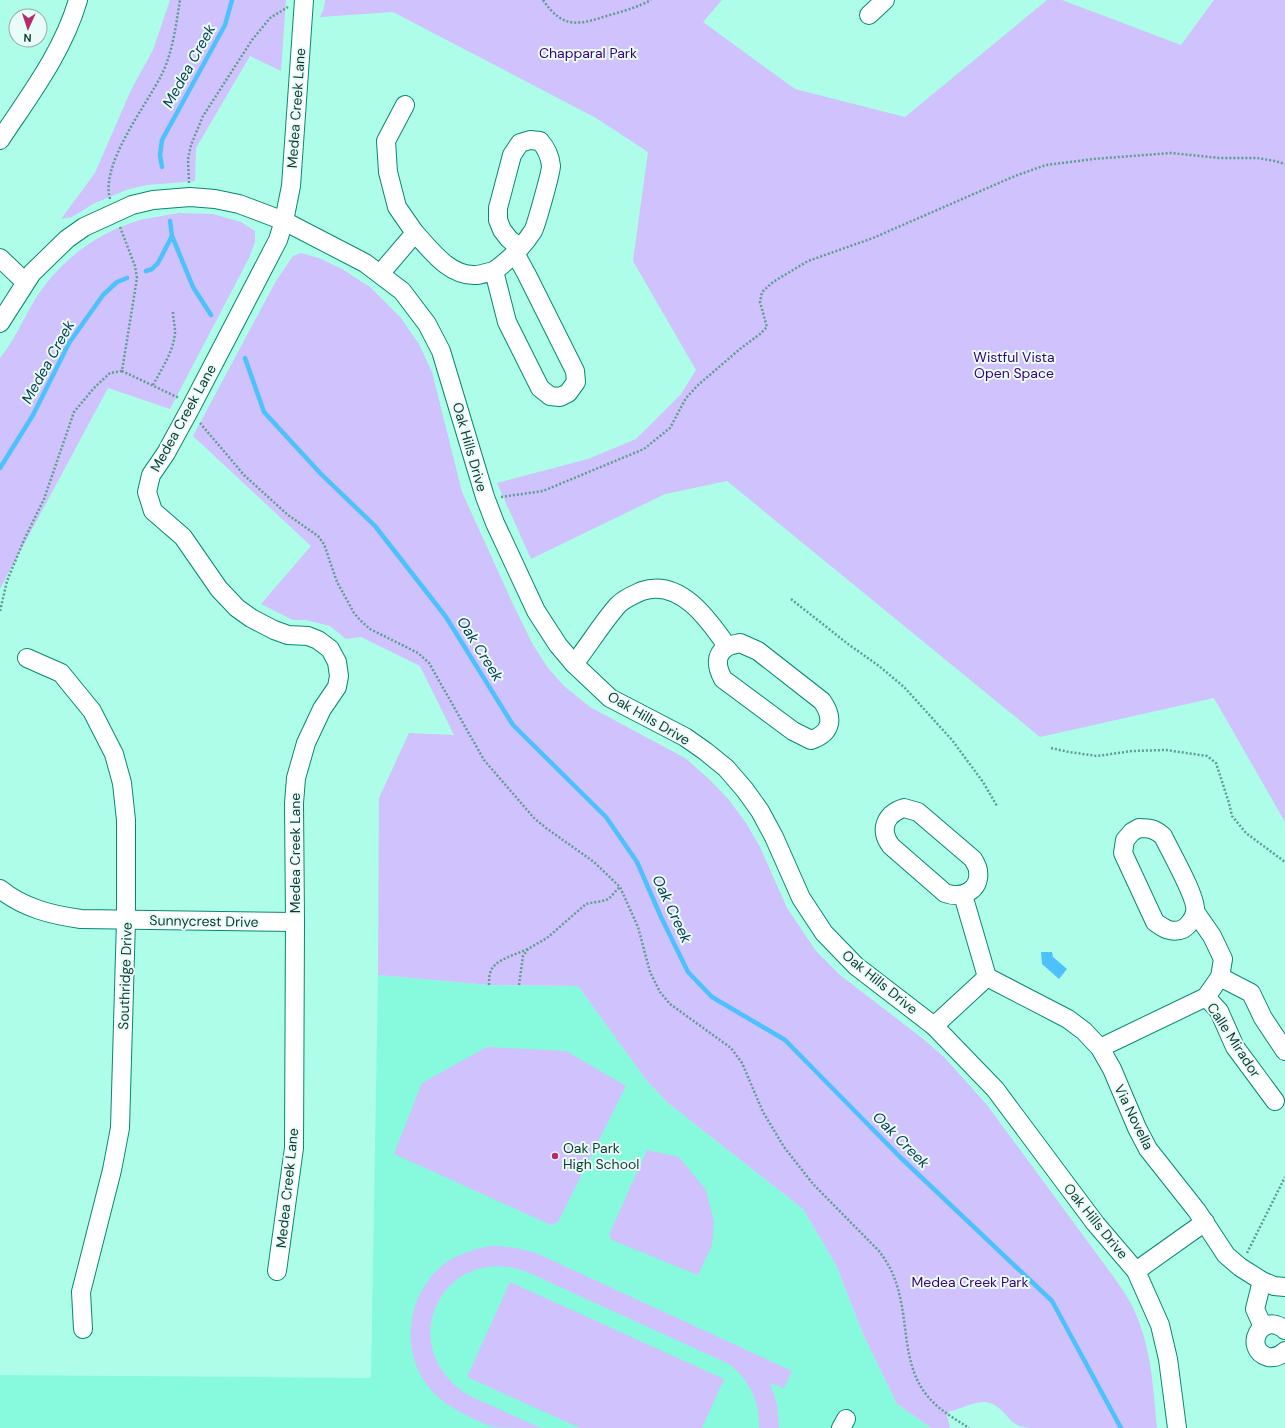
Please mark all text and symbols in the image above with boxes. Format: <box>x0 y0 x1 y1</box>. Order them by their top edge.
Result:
north arrow <box>8 8 48 48</box>
water label: Medea Creek <box>158 20 220 111</box>
text: N <box>23 31 32 45</box>
park label: Chapparal Park <box>539 44 637 62</box>
street label: Medea Creek Lane <box>283 47 309 169</box>
water label: Medea Creek <box>17 316 79 407</box>
park label: Wistful Vista Open Space <box>973 348 1055 382</box>
street label: Medea Creek Lane <box>146 361 220 475</box>
street label: Oak Hills Drive <box>449 400 491 494</box>
water label: Oak Creek <box>452 613 508 685</box>
street label: Oak Hills Drive <box>605 687 693 749</box>
street label: Medea Creek Lane <box>286 793 304 913</box>
water label: Oak Creek <box>648 872 697 947</box>
street label: Sunnycrest Drive <box>149 911 259 931</box>
street label: Southridge Drive <box>114 922 136 1030</box>
street label: Oak Hills Drive <box>838 946 922 1018</box>
street label: Calle Mirador <box>1203 999 1265 1081</box>
street label: Via Novella <box>1110 1081 1158 1153</box>
water label: Oak Creek <box>868 1107 934 1173</box>
street label: Medea Creek Lane <box>272 1127 302 1249</box>
place label: Oak Park High School <box>563 1139 639 1173</box>
marker: Oak Park High School <box>550 1151 560 1161</box>
street label: Oak Hills Drive <box>1060 1179 1132 1263</box>
park label: Medea Creek Park <box>911 1273 1029 1291</box>

